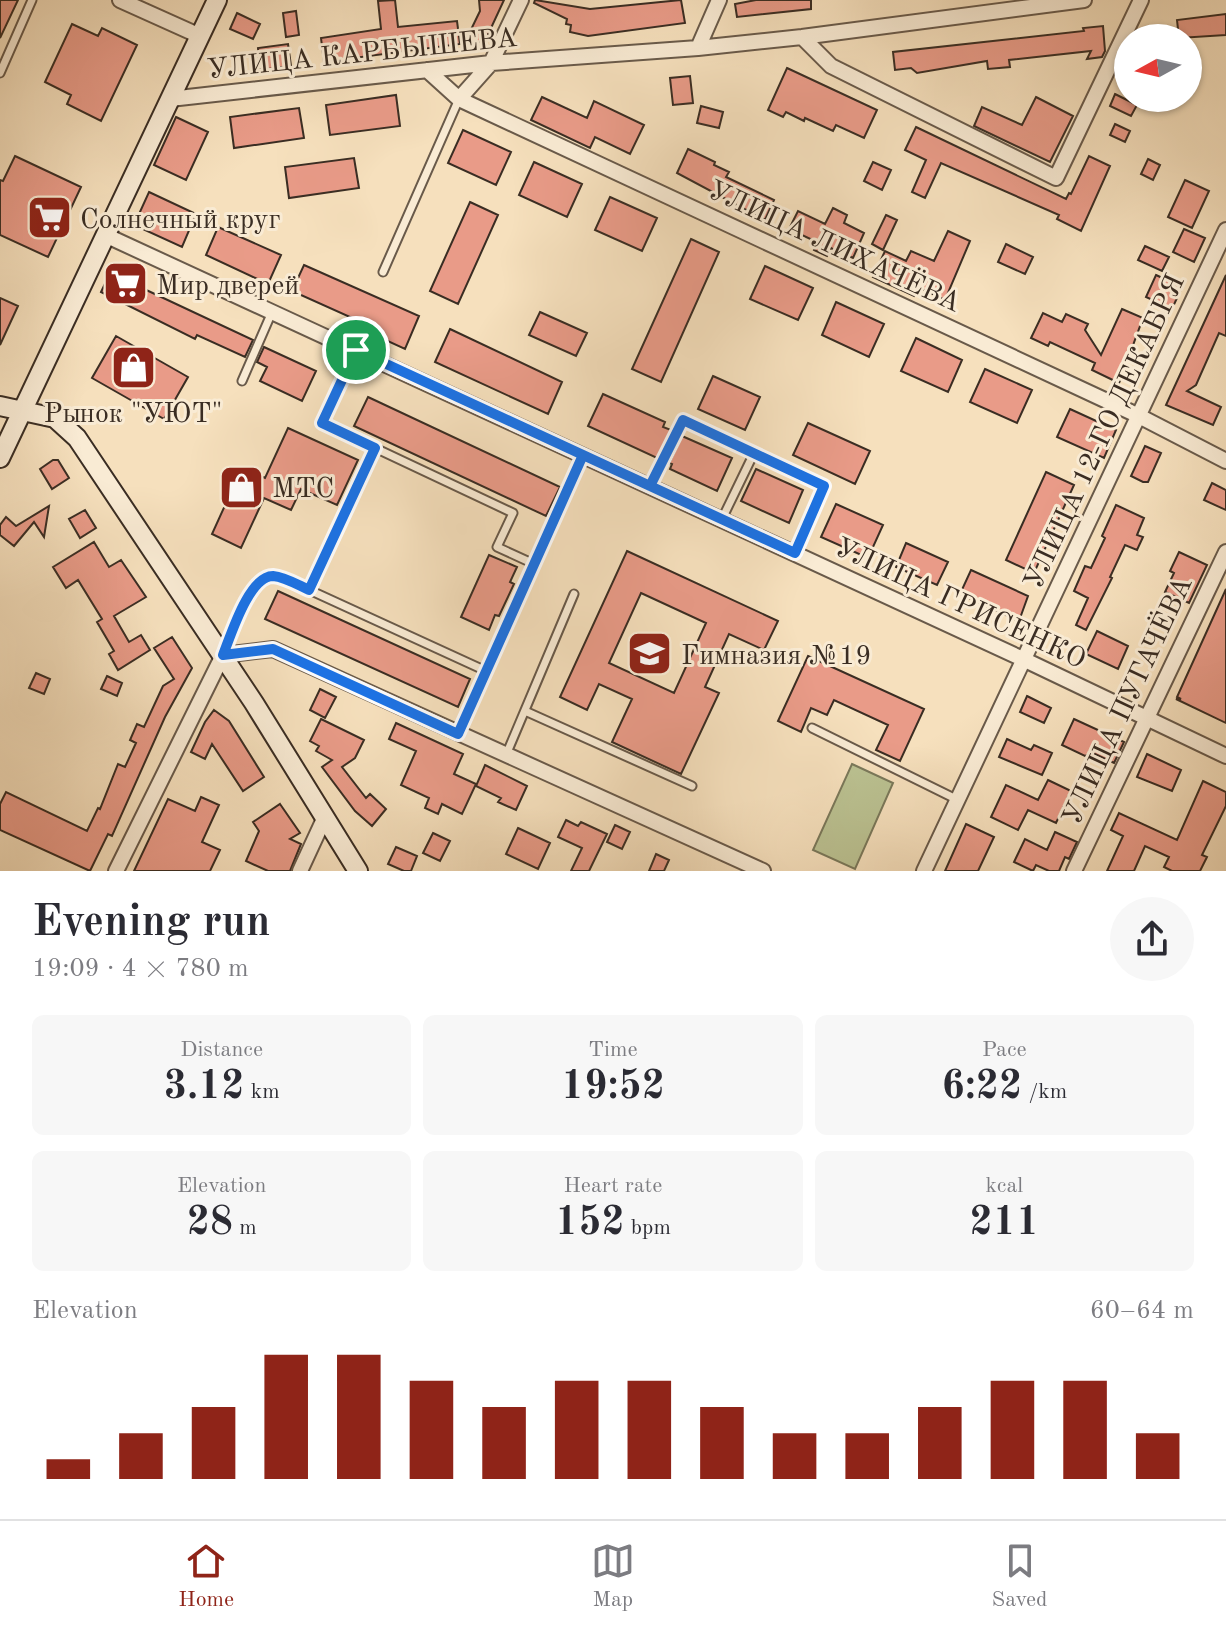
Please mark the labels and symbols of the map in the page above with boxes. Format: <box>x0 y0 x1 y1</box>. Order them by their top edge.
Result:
north arrow <box>1114 24 1202 112</box>
street label: УЛИЦА КАРБЫШЕВА <box>206 25 519 85</box>
street label: УЛИЦА ЛИХАЧЁВА <box>703 173 966 319</box>
supermarket icon: Солнечный круг <box>25 194 73 242</box>
place label: Солнечный круг <box>80 207 281 235</box>
supermarket icon: Мир дверей <box>101 260 149 308</box>
street label: УЛИЦА 12-ГО ДЕКАБРЯ <box>1020 271 1191 594</box>
place label: Мир дверей <box>156 273 299 301</box>
pin <box>322 316 390 384</box>
shop icon: Рынок "УЮТ" <box>109 343 157 391</box>
place label: Рынок "УЮТ" <box>44 401 222 429</box>
shop icon: МТС <box>217 463 265 511</box>
place label: МТС <box>272 476 334 504</box>
street label: УЛИЦА ГРИСЕНКО <box>830 534 1089 675</box>
street label: УЛИЦА ПУГАЧЁВА <box>1055 571 1199 830</box>
school or university icon: Гимназия №19 <box>626 630 674 678</box>
place label: Гимназия №19 <box>681 643 872 671</box>

